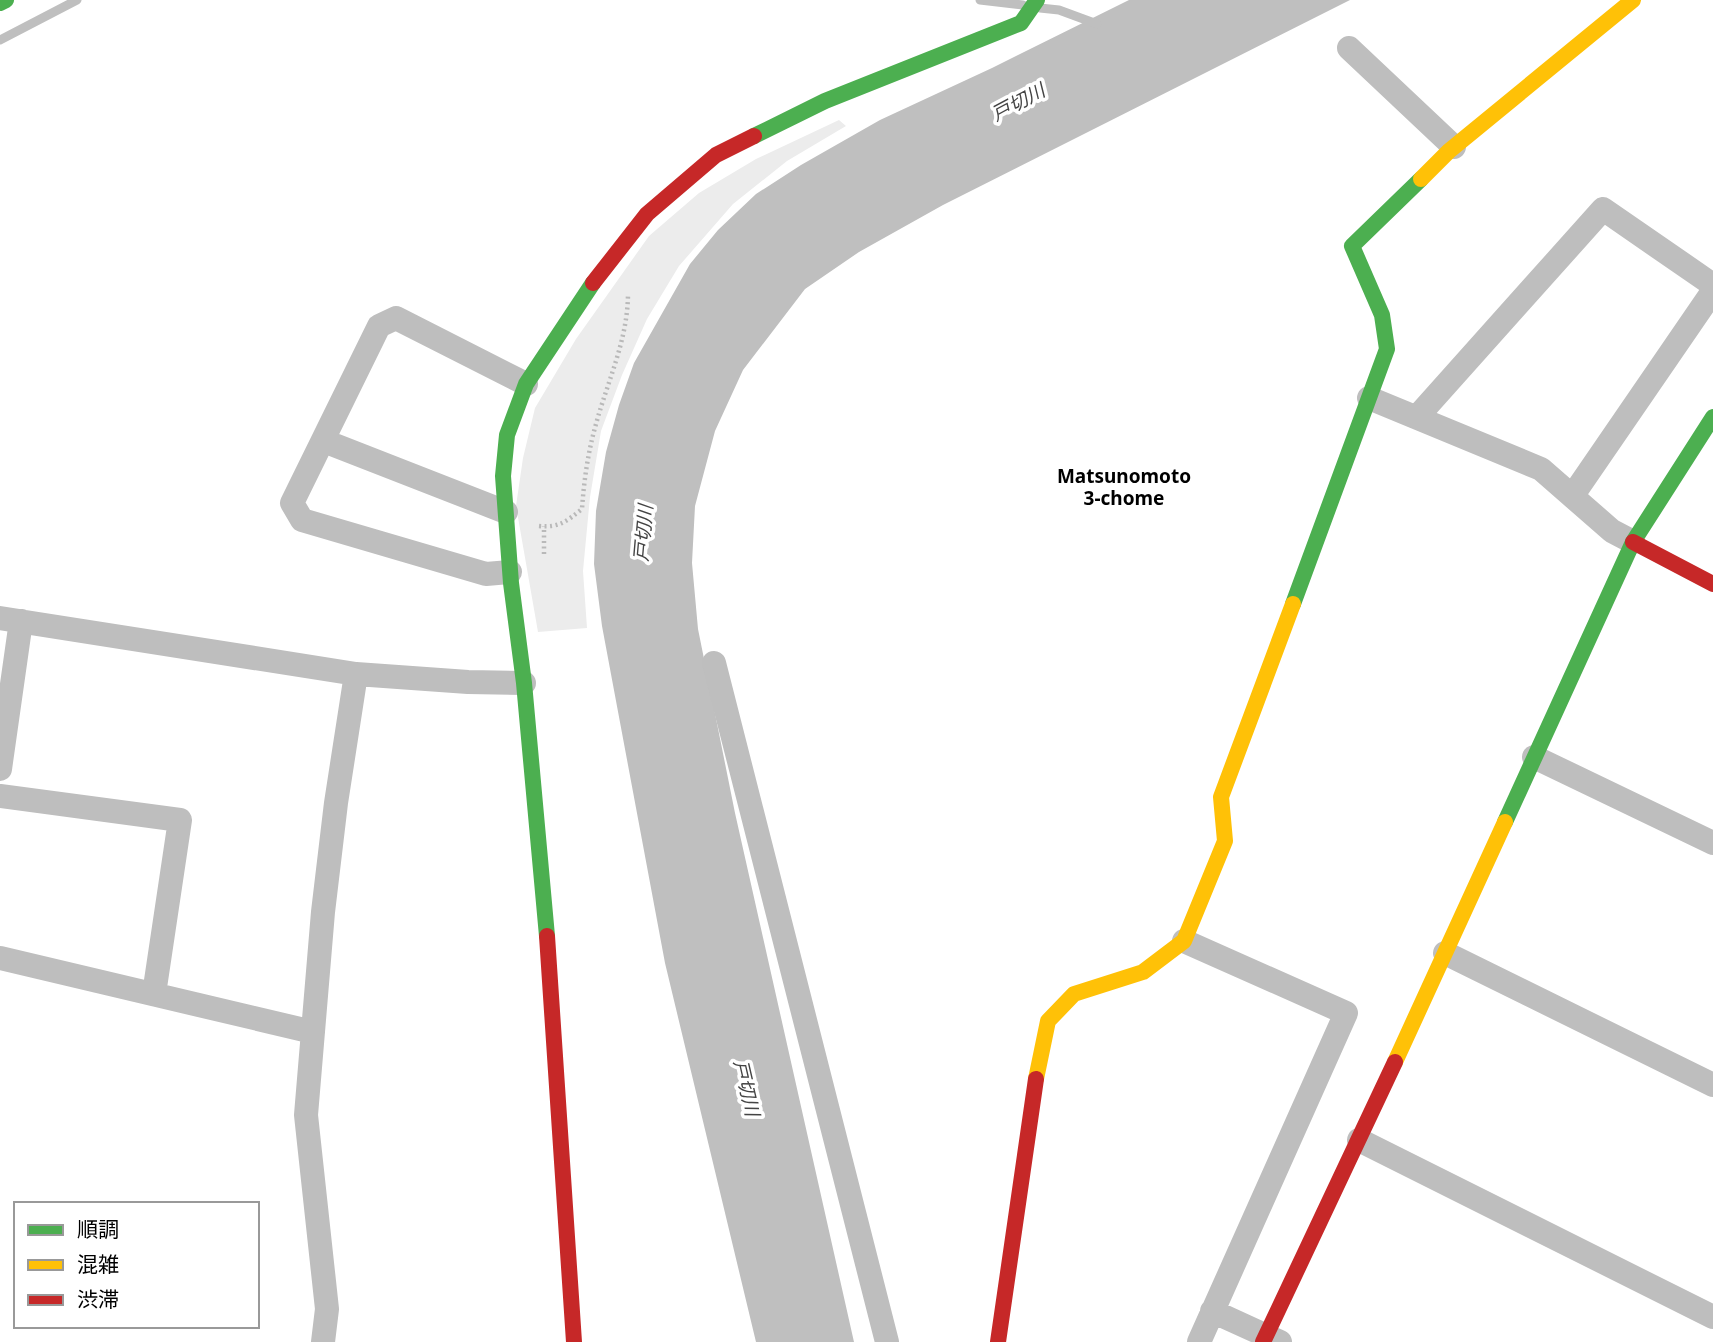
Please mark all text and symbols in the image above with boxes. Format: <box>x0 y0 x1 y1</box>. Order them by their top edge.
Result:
water label: 戸切川 <box>987 76 1051 127</box>
district label: Matsunomoto 3-chome <box>1057 463 1191 511</box>
water label: 戸切川 <box>628 501 659 563</box>
water label: 戸切川 <box>728 1057 767 1121</box>
legend <box>14 1202 259 1328</box>
text: 順調 <box>77 1215 119 1243</box>
text: 混雑 <box>77 1250 119 1278</box>
text: 渋滞 <box>77 1285 119 1313</box>

